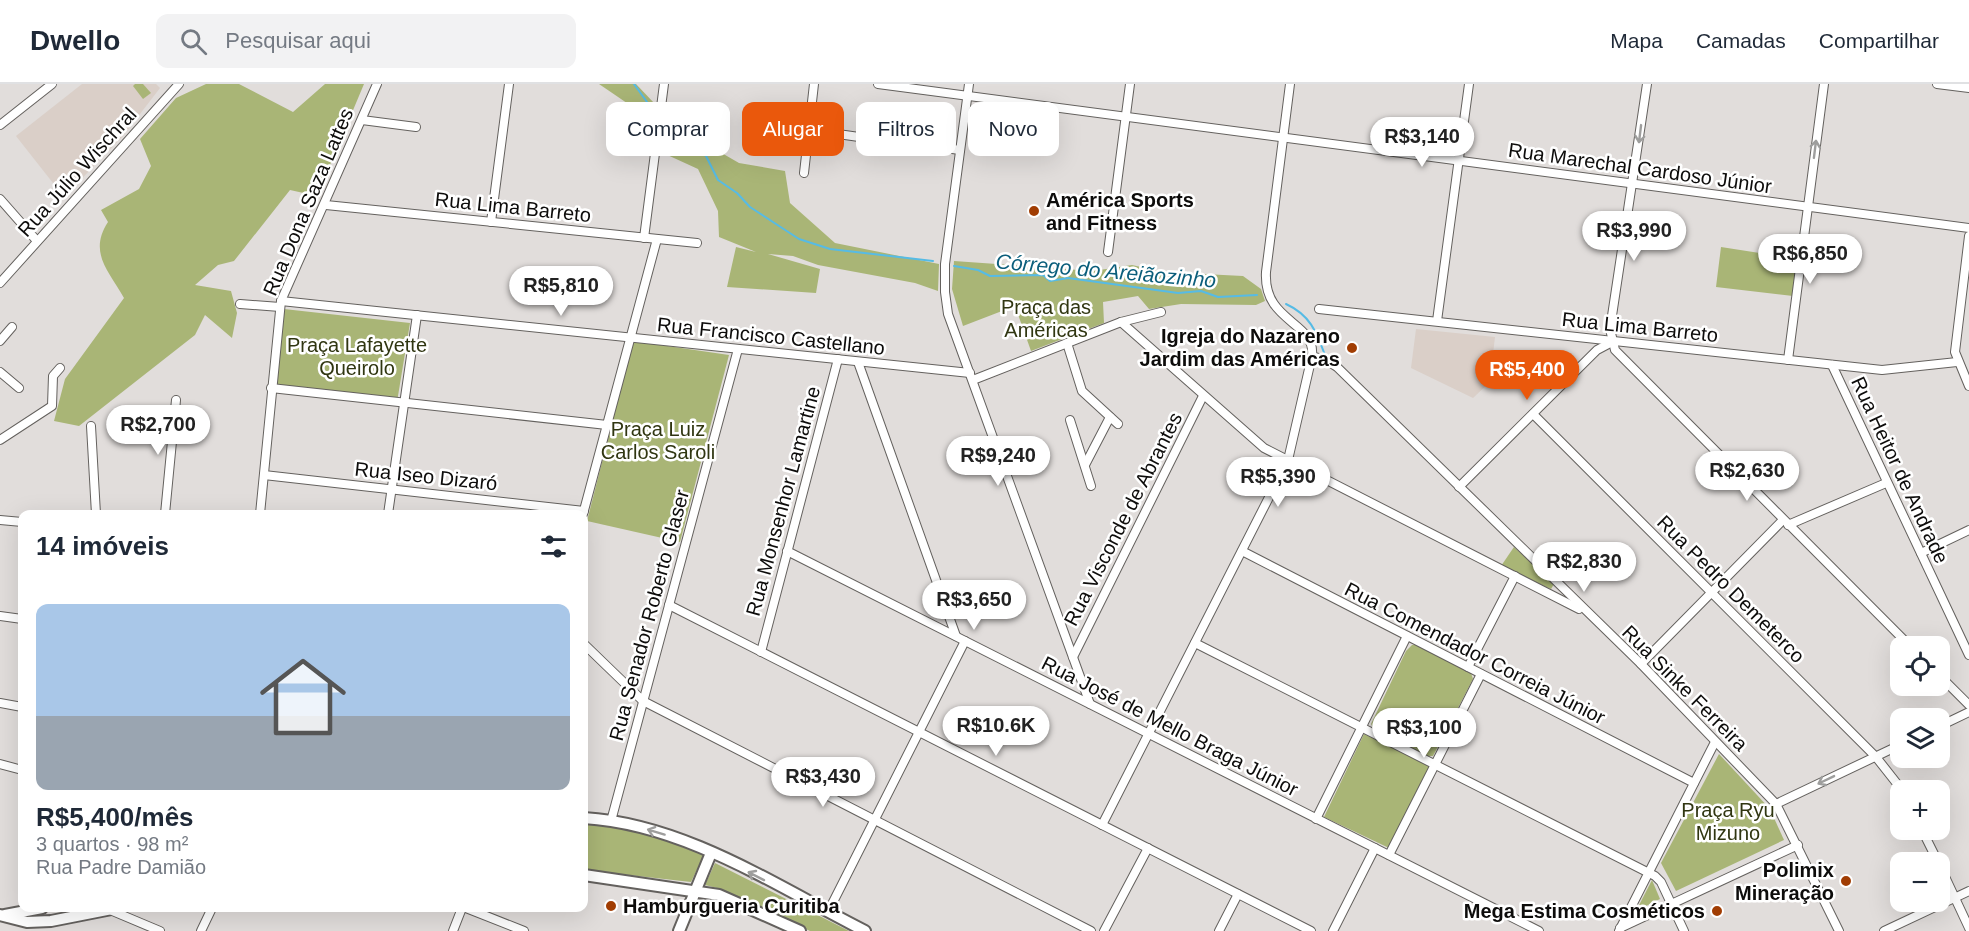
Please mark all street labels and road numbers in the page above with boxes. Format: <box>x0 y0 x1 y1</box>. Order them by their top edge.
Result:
street label: Rua Júlio Wischral <box>13 103 141 241</box>
street label: Rua Dona Saza Lattes <box>259 105 357 299</box>
street label: Rua Marechal Cardoso Júnior <box>1507 139 1773 197</box>
street label: Rua Lima Barreto <box>434 188 592 226</box>
street label: Rua Lima Barreto <box>1561 308 1719 346</box>
street label: Rua Francisco Castellano <box>656 313 886 359</box>
street label: Rua Heitor de Andrade <box>1847 373 1953 567</box>
street label: Rua Monsenhor Lamartine <box>742 384 824 618</box>
street label: Rua Visconde de Abrantes <box>1060 409 1186 629</box>
street label: Rua Iseo Dizaró <box>354 458 498 494</box>
street label: Rua Senador Roberto Glaser <box>605 487 693 743</box>
street label: Rua Pedro Demeterco <box>1653 511 1809 667</box>
street label: Rua Comendador Correia Júnior <box>1341 578 1609 729</box>
street label: Rua Sinke Ferreira <box>1618 621 1753 756</box>
street label: Rua José de Mello Braga Júnior <box>1038 652 1302 801</box>

